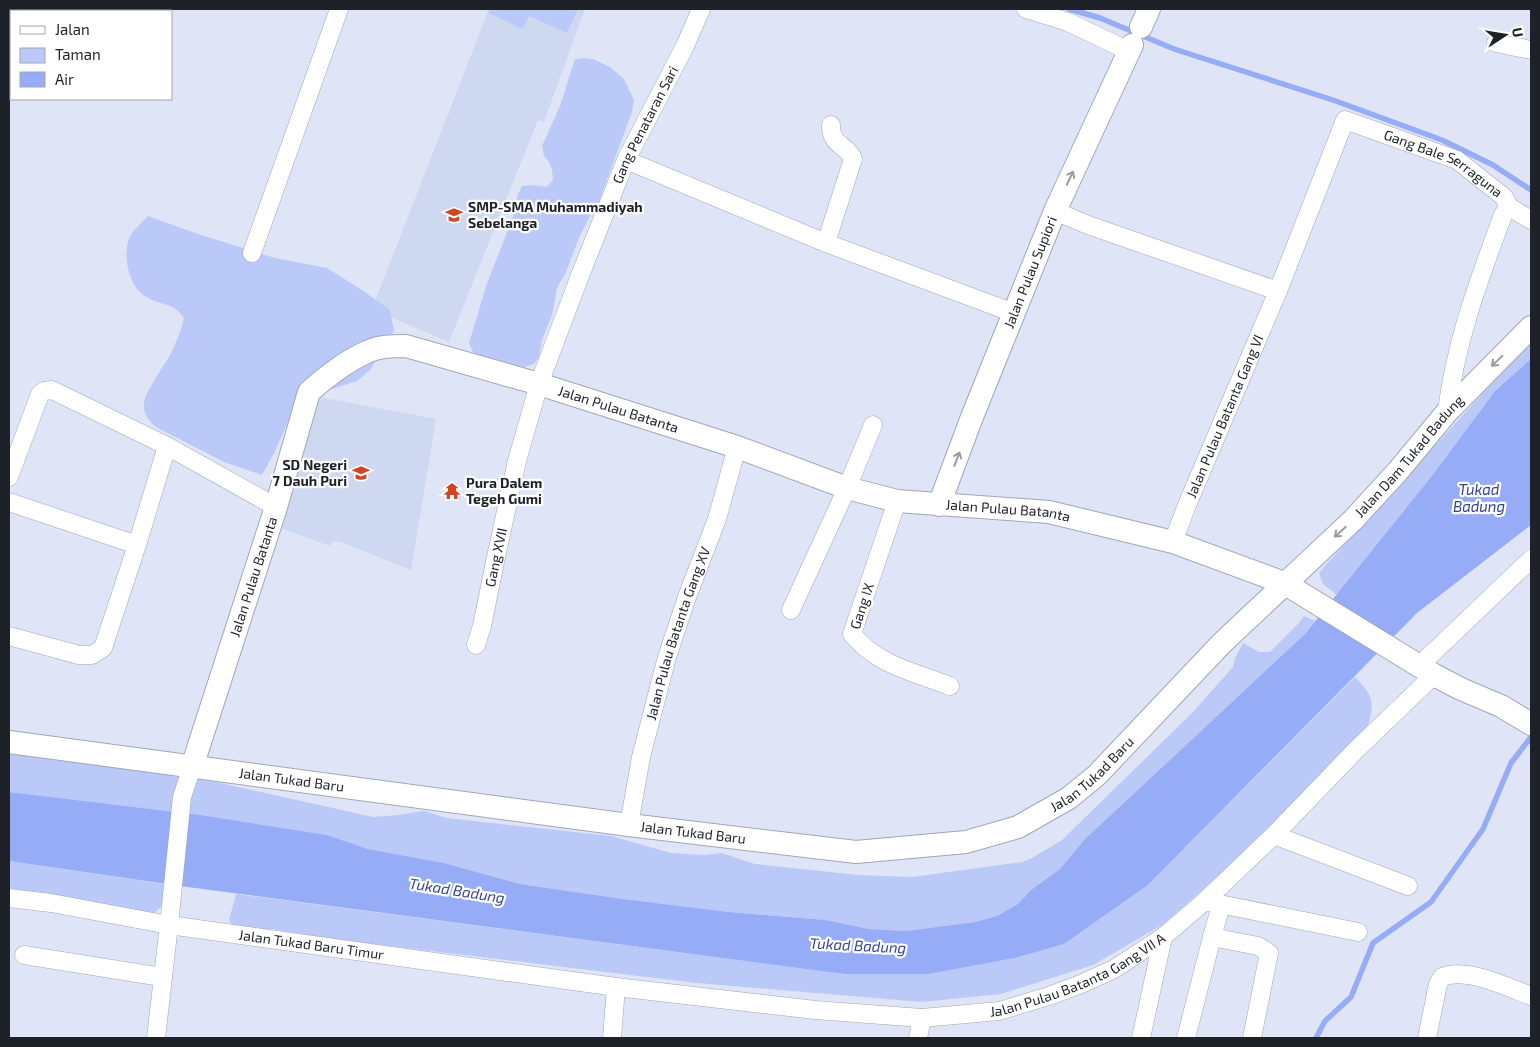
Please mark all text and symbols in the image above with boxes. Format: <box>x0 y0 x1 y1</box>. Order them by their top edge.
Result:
legend <box>10 10 172 100</box>
north arrow <box>1480 10 1530 60</box>
text: Jalan <box>55 20 90 38</box>
text: U <box>1509 26 1528 39</box>
text: Taman <box>55 45 101 63</box>
street label: Gang Penataran Sari <box>609 63 681 186</box>
text: Air <box>55 70 74 88</box>
street label: Gang Bale Serraguna <box>1382 126 1506 201</box>
one-way arrow <box>1065 171 1075 186</box>
place label: SMP-SMA Muhammadiyah Sebelanga <box>468 198 643 231</box>
school or university icon: SMP-SMA Muhammadiyah Sebelanga <box>444 205 464 225</box>
street label: Jalan Pulau Supiori <box>1000 214 1060 331</box>
street label: Jalan Pulau Batanta Gang VI <box>1182 332 1267 500</box>
one-way arrow <box>1491 355 1503 367</box>
street label: Jalan Pulau Batanta <box>556 382 681 436</box>
street label: Jalan Dam Tukad Badung <box>1351 391 1467 521</box>
one-way arrow <box>952 452 962 467</box>
place label: SD Negeri 7 Dauh Puri <box>273 456 347 489</box>
school or university icon: SD Negeri 7 Dauh Puri <box>351 463 371 483</box>
place label: Pura Dalem Tegeh Gumi <box>466 474 542 507</box>
water label: Tukad Badung <box>1453 480 1505 515</box>
temple icon: Pura Dalem Tegeh Gumi <box>442 481 462 501</box>
street label: Jalan Pulau Batanta <box>945 496 1072 525</box>
street label: Jalan Pulau Batanta <box>226 514 280 639</box>
street label: Gang XVII <box>481 526 510 588</box>
one-way arrow <box>1333 526 1346 538</box>
street label: Jalan Pulau Batanta Gang XV <box>642 544 714 722</box>
street label: Gang IX <box>846 580 877 631</box>
street label: Jalan Tukad Baru <box>1047 733 1137 815</box>
street label: Jalan Tukad Baru <box>238 764 345 795</box>
street label: Jalan Tukad Baru <box>639 817 747 847</box>
water label: Tukad Badung <box>408 874 506 906</box>
street label: Jalan Tukad Baru Timur <box>238 926 385 963</box>
street label: Jalan Pulau Batanta Gang VII A <box>989 929 1168 1020</box>
water label: Tukad Badung <box>809 933 907 957</box>

